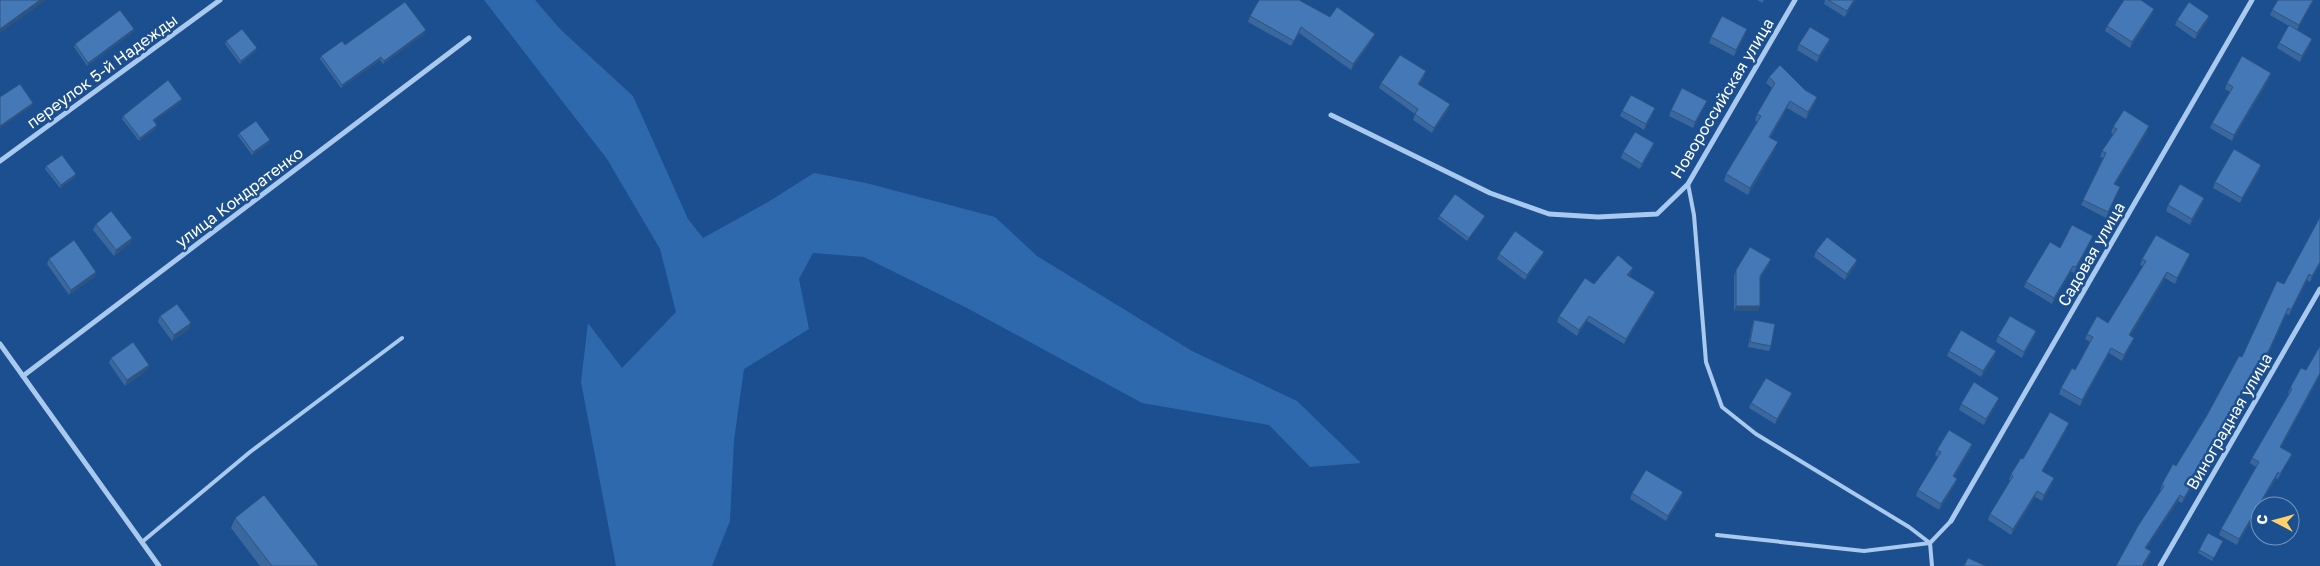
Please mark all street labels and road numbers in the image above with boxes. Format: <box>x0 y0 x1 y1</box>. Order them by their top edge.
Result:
street label: переулок 5-й Надежды <box>23 9 181 133</box>
street label: Новороссийская улица <box>1666 14 1778 182</box>
street label: улица Кондратенко <box>171 142 307 252</box>
street label: Садовая улица <box>2053 198 2129 310</box>
street label: Виноградная улица <box>2182 349 2276 493</box>

